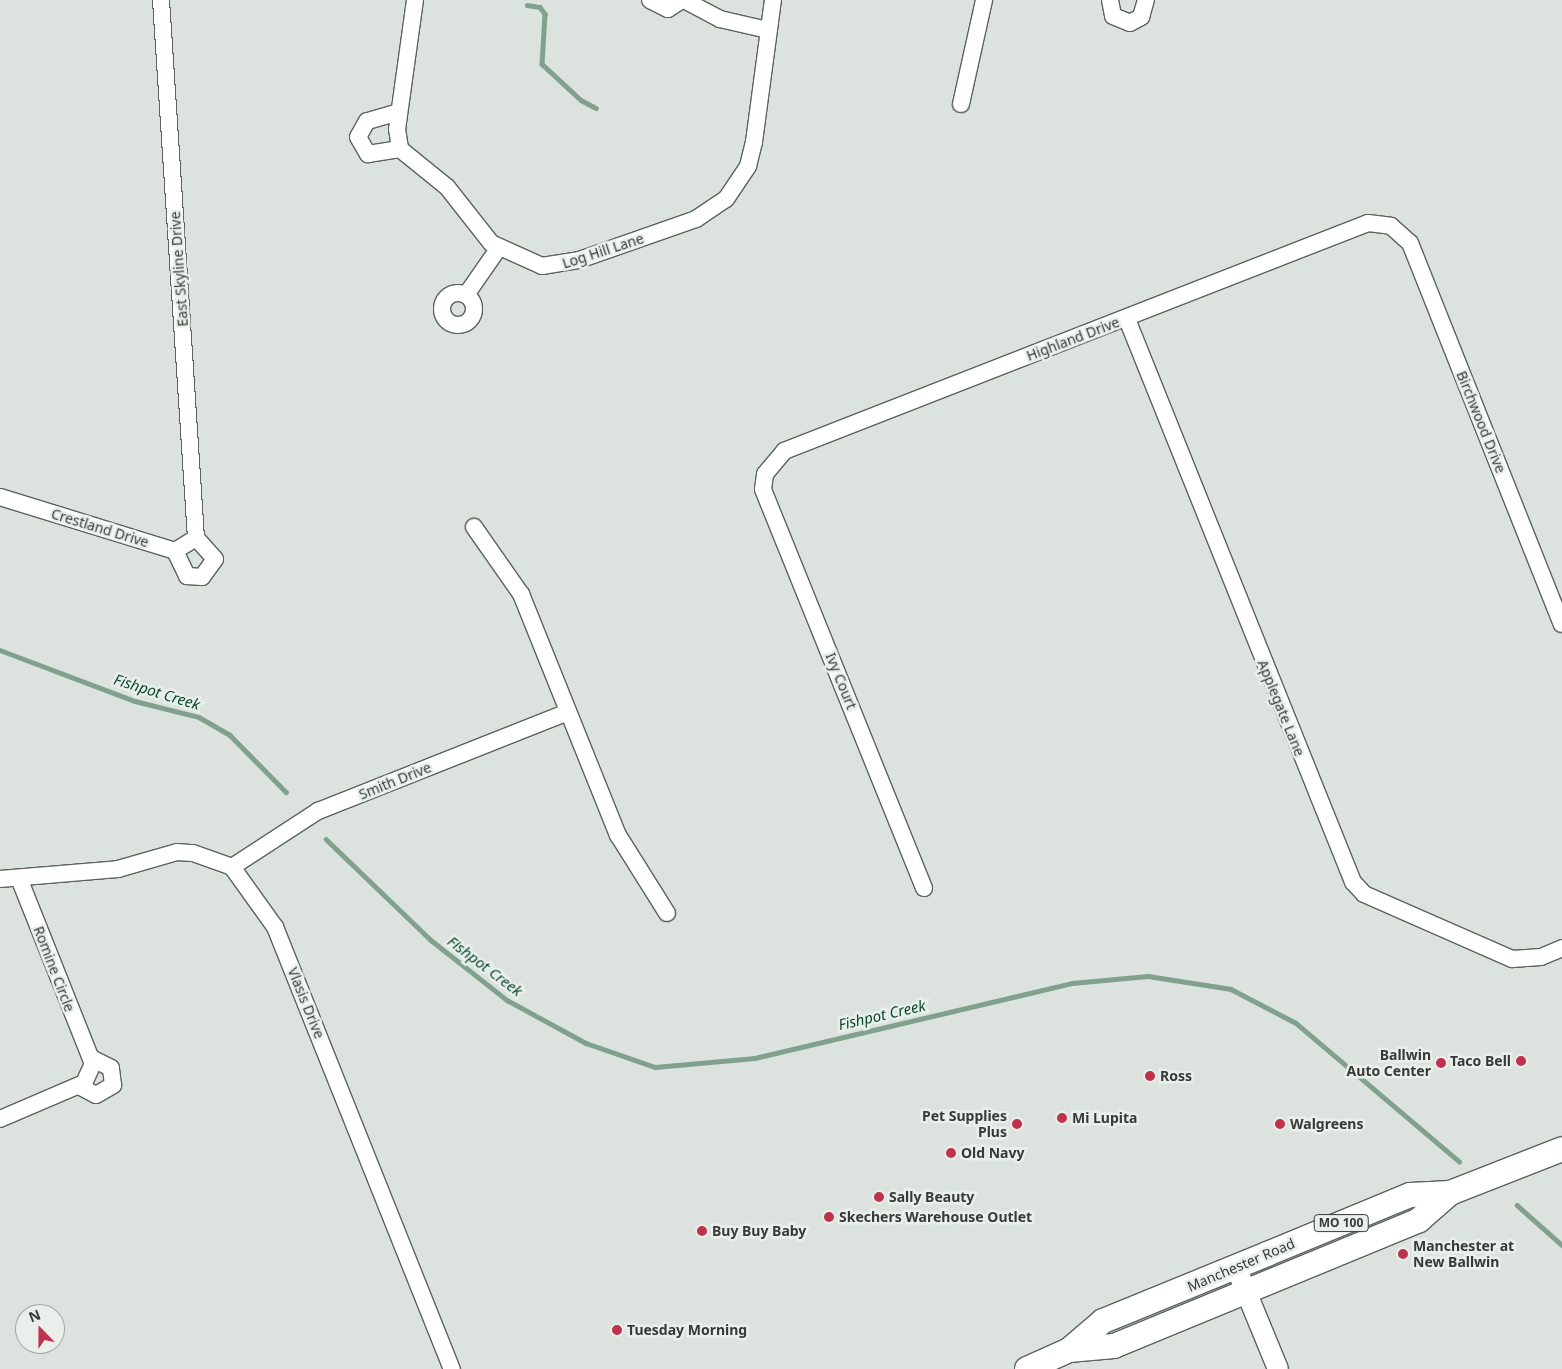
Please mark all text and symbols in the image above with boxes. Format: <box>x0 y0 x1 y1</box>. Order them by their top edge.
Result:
street label: East Skyline Drive <box>167 211 191 327</box>
street label: Log Hill Lane <box>560 230 646 272</box>
street label: Highland Drive <box>1024 314 1122 364</box>
street label: Birchwood Drive <box>1453 369 1509 475</box>
street label: Crestland Drive <box>49 505 151 551</box>
street label: Ivy Court <box>822 650 860 712</box>
street label: Applegate Lane <box>1254 657 1308 759</box>
water label: Fishpot Creek <box>112 670 202 714</box>
street label: Smith Drive <box>356 759 434 803</box>
street label: Romine Circle <box>30 924 78 1014</box>
water label: Fishpot Creek <box>444 932 526 1000</box>
street label: Vlasis Drive <box>284 965 328 1041</box>
water label: Fishpot Creek <box>837 996 927 1034</box>
place label: Ballwin Auto Center <box>1347 1047 1431 1080</box>
place label: Taco Bell <box>1450 1053 1511 1069</box>
marker: Taco Bell <box>1515 1055 1527 1067</box>
marker: Ballwin Auto Center <box>1435 1057 1447 1069</box>
place label: Ross <box>1160 1068 1192 1084</box>
marker: Ross <box>1144 1070 1156 1082</box>
place label: Pet Supplies Plus <box>922 1108 1007 1140</box>
place label: Mi Lupita <box>1072 1110 1137 1126</box>
marker: Mi Lupita <box>1056 1112 1068 1124</box>
place label: Walgreens <box>1290 1116 1363 1132</box>
marker: Pet Supplies Plus <box>1011 1118 1023 1130</box>
marker: Walgreens <box>1274 1118 1286 1130</box>
place label: Old Navy <box>961 1145 1024 1161</box>
marker: Old Navy <box>945 1147 957 1159</box>
place label: Sally Beauty <box>889 1189 974 1205</box>
marker: Sally Beauty <box>873 1191 885 1203</box>
place label: Skechers Warehouse Outlet <box>839 1209 1032 1225</box>
marker: Skechers Warehouse Outlet <box>823 1211 835 1223</box>
road number: MO 100 <box>1314 1214 1368 1232</box>
place label: Buy Buy Baby <box>712 1223 806 1239</box>
marker: Buy Buy Baby <box>696 1225 708 1237</box>
street label: Manchester Road <box>1185 1235 1297 1295</box>
place label: Manchester at New Ballwin <box>1413 1238 1514 1270</box>
marker: Manchester at New Ballwin <box>1397 1248 1409 1260</box>
north arrow <box>15 1304 65 1354</box>
text: N <box>26 1305 43 1327</box>
place label: Tuesday Morning <box>627 1322 747 1338</box>
marker: Tuesday Morning <box>611 1324 623 1336</box>

